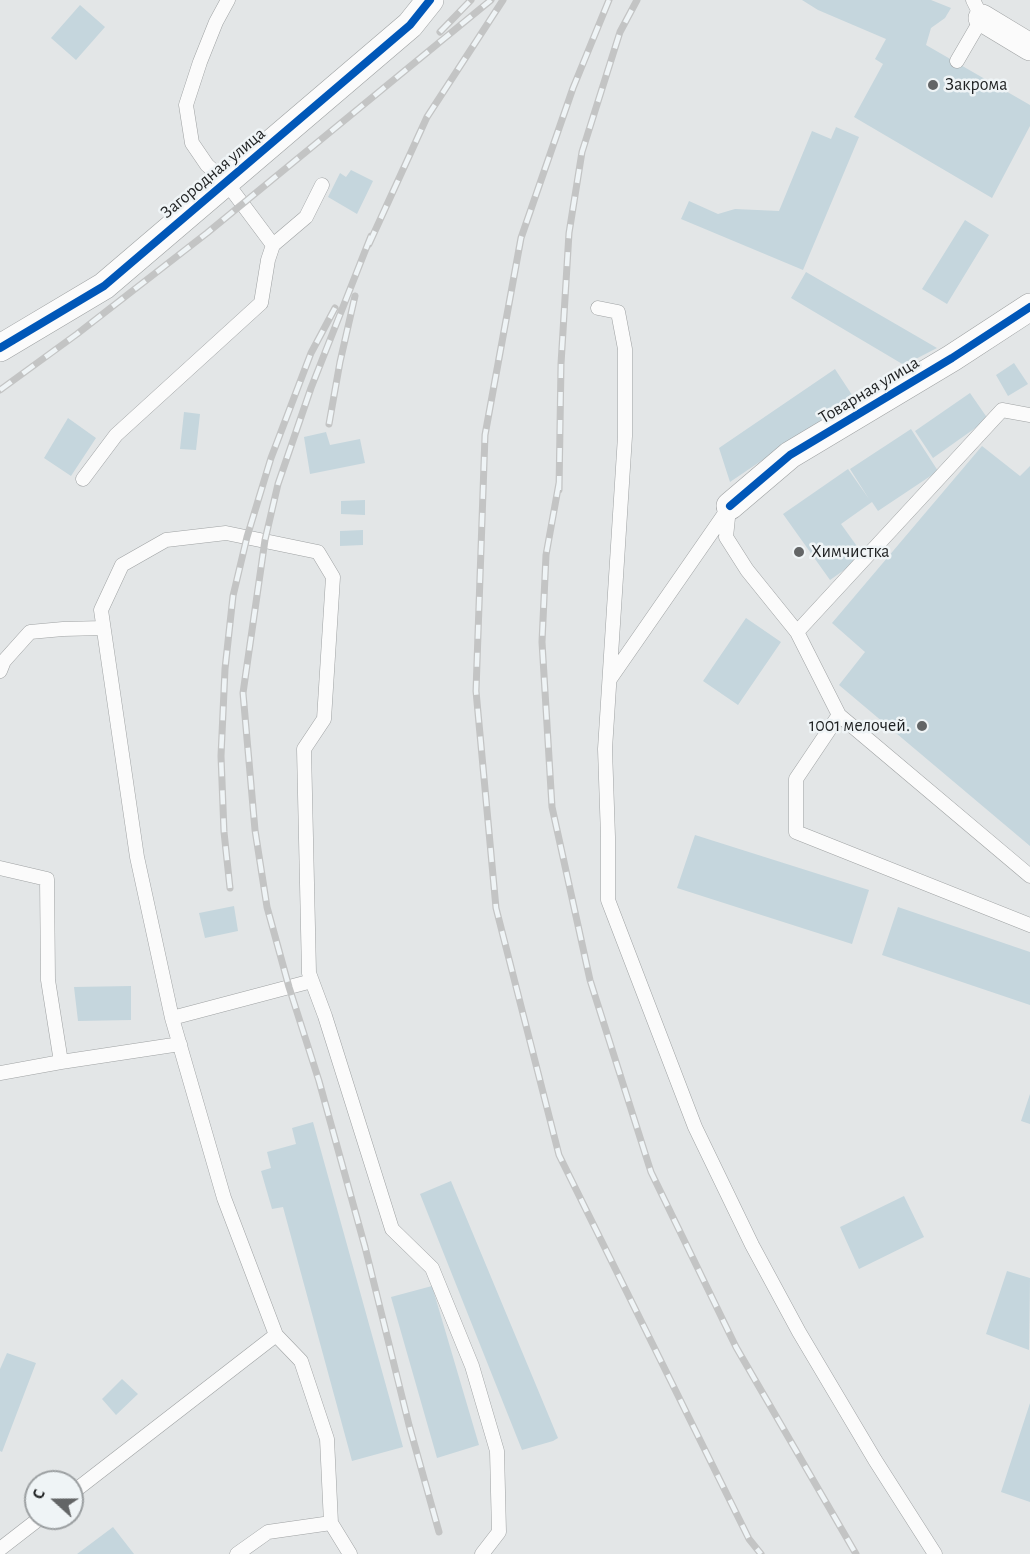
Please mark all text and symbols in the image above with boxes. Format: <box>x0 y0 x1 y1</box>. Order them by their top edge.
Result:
place label: Закрома <box>945 74 1008 96</box>
marker: Закрома <box>926 78 940 92</box>
street label: Загородная улица <box>156 123 270 223</box>
street label: Товарная улица <box>815 352 923 428</box>
place label: Химчистка <box>811 541 890 563</box>
marker: Химчистка <box>792 545 806 559</box>
place label: 1001 мелочей. <box>809 715 910 737</box>
marker: 1001 мелочей. <box>915 719 929 733</box>
north arrow <box>24 1470 84 1530</box>
text: С <box>30 1487 48 1501</box>

